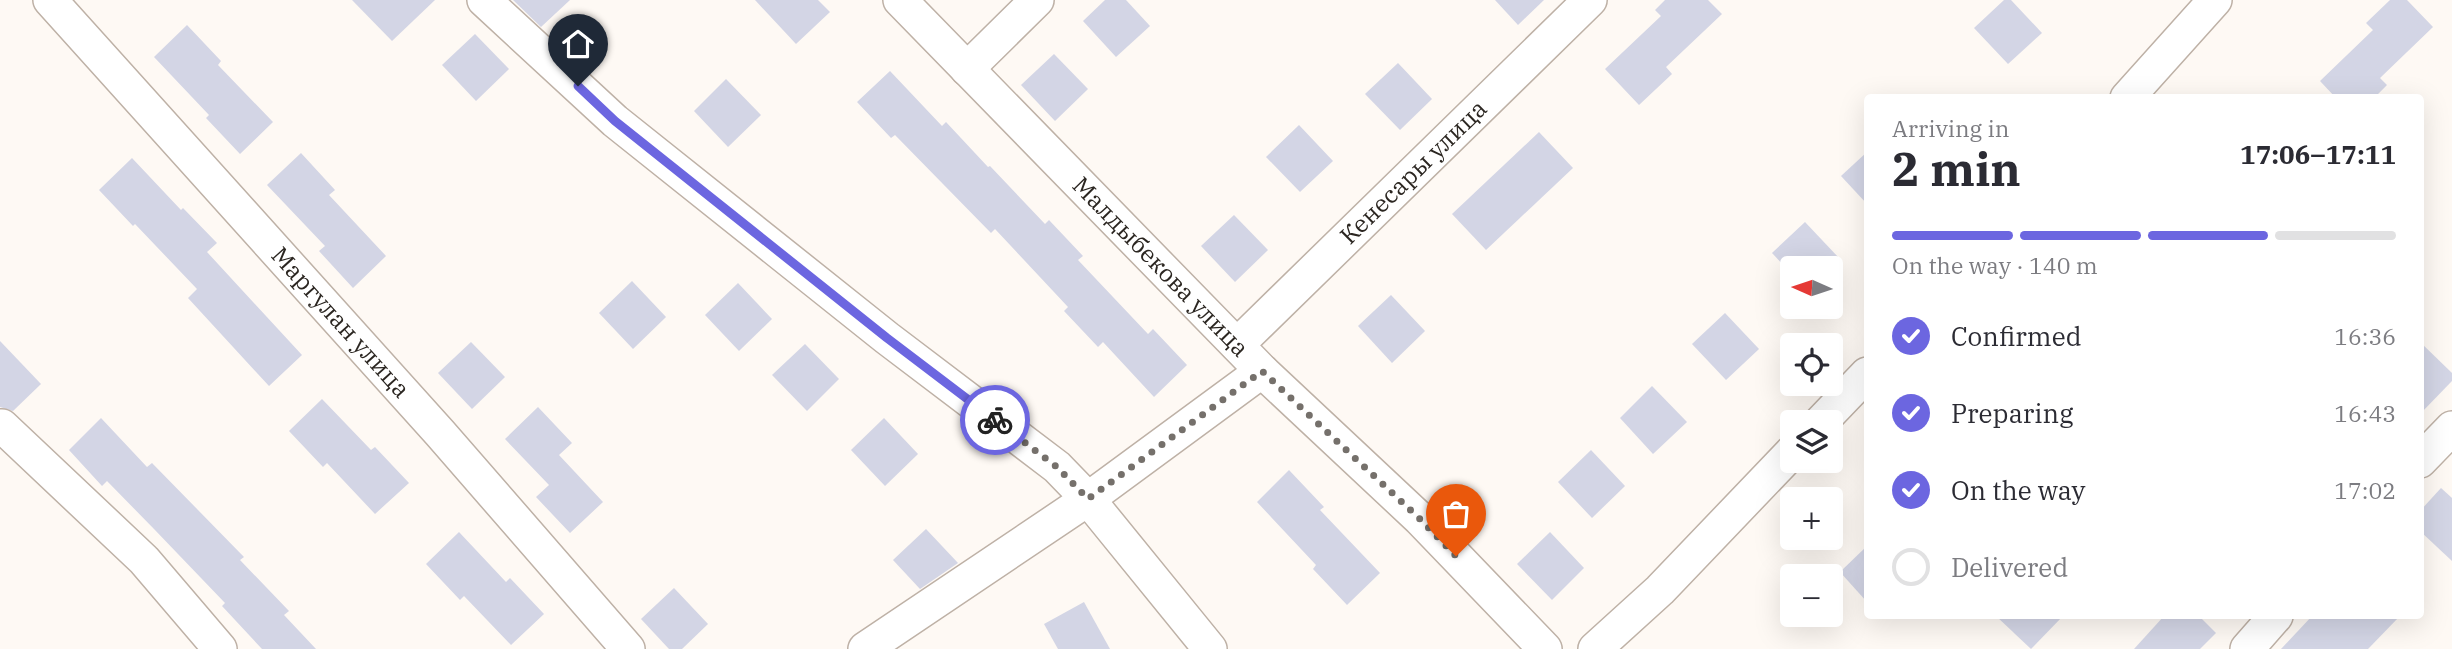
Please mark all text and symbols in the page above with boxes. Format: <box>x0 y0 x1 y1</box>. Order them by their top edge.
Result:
pin <box>548 14 608 86</box>
icon: home <box>559 25 597 63</box>
street label: Кенесары улица <box>1333 93 1493 251</box>
text: Arriving in <box>1892 113 2009 143</box>
text: 17:06–17:11 <box>2240 137 2396 171</box>
text: 2 min <box>1892 139 2021 199</box>
street label: Малдыбекова улица <box>1066 169 1256 363</box>
street label: Маргулан улица <box>265 240 418 404</box>
text: On the way · 140 m <box>1892 250 2098 280</box>
north arrow <box>1780 256 1843 318</box>
map controls <box>1780 256 1843 627</box>
icon: check <box>1892 317 1930 355</box>
text: Confirmed <box>1951 319 2082 353</box>
text: 16:36 <box>2334 321 2396 351</box>
button: locate <box>1780 333 1843 396</box>
courier <box>960 385 1030 455</box>
icon: check <box>1892 394 1930 432</box>
text: Preparing <box>1951 396 2073 430</box>
text: 16:43 <box>2334 398 2396 428</box>
icon: bike <box>976 401 1014 439</box>
button: layers <box>1780 410 1843 473</box>
icon: check <box>1892 471 1930 509</box>
text: On the way <box>1951 473 2085 507</box>
text: 17:02 <box>2334 475 2396 505</box>
pin <box>1426 484 1486 556</box>
button: + <box>1780 487 1843 550</box>
icon: bag <box>1437 495 1475 533</box>
text: Delivered <box>1951 550 2068 584</box>
button: − <box>1780 564 1843 627</box>

